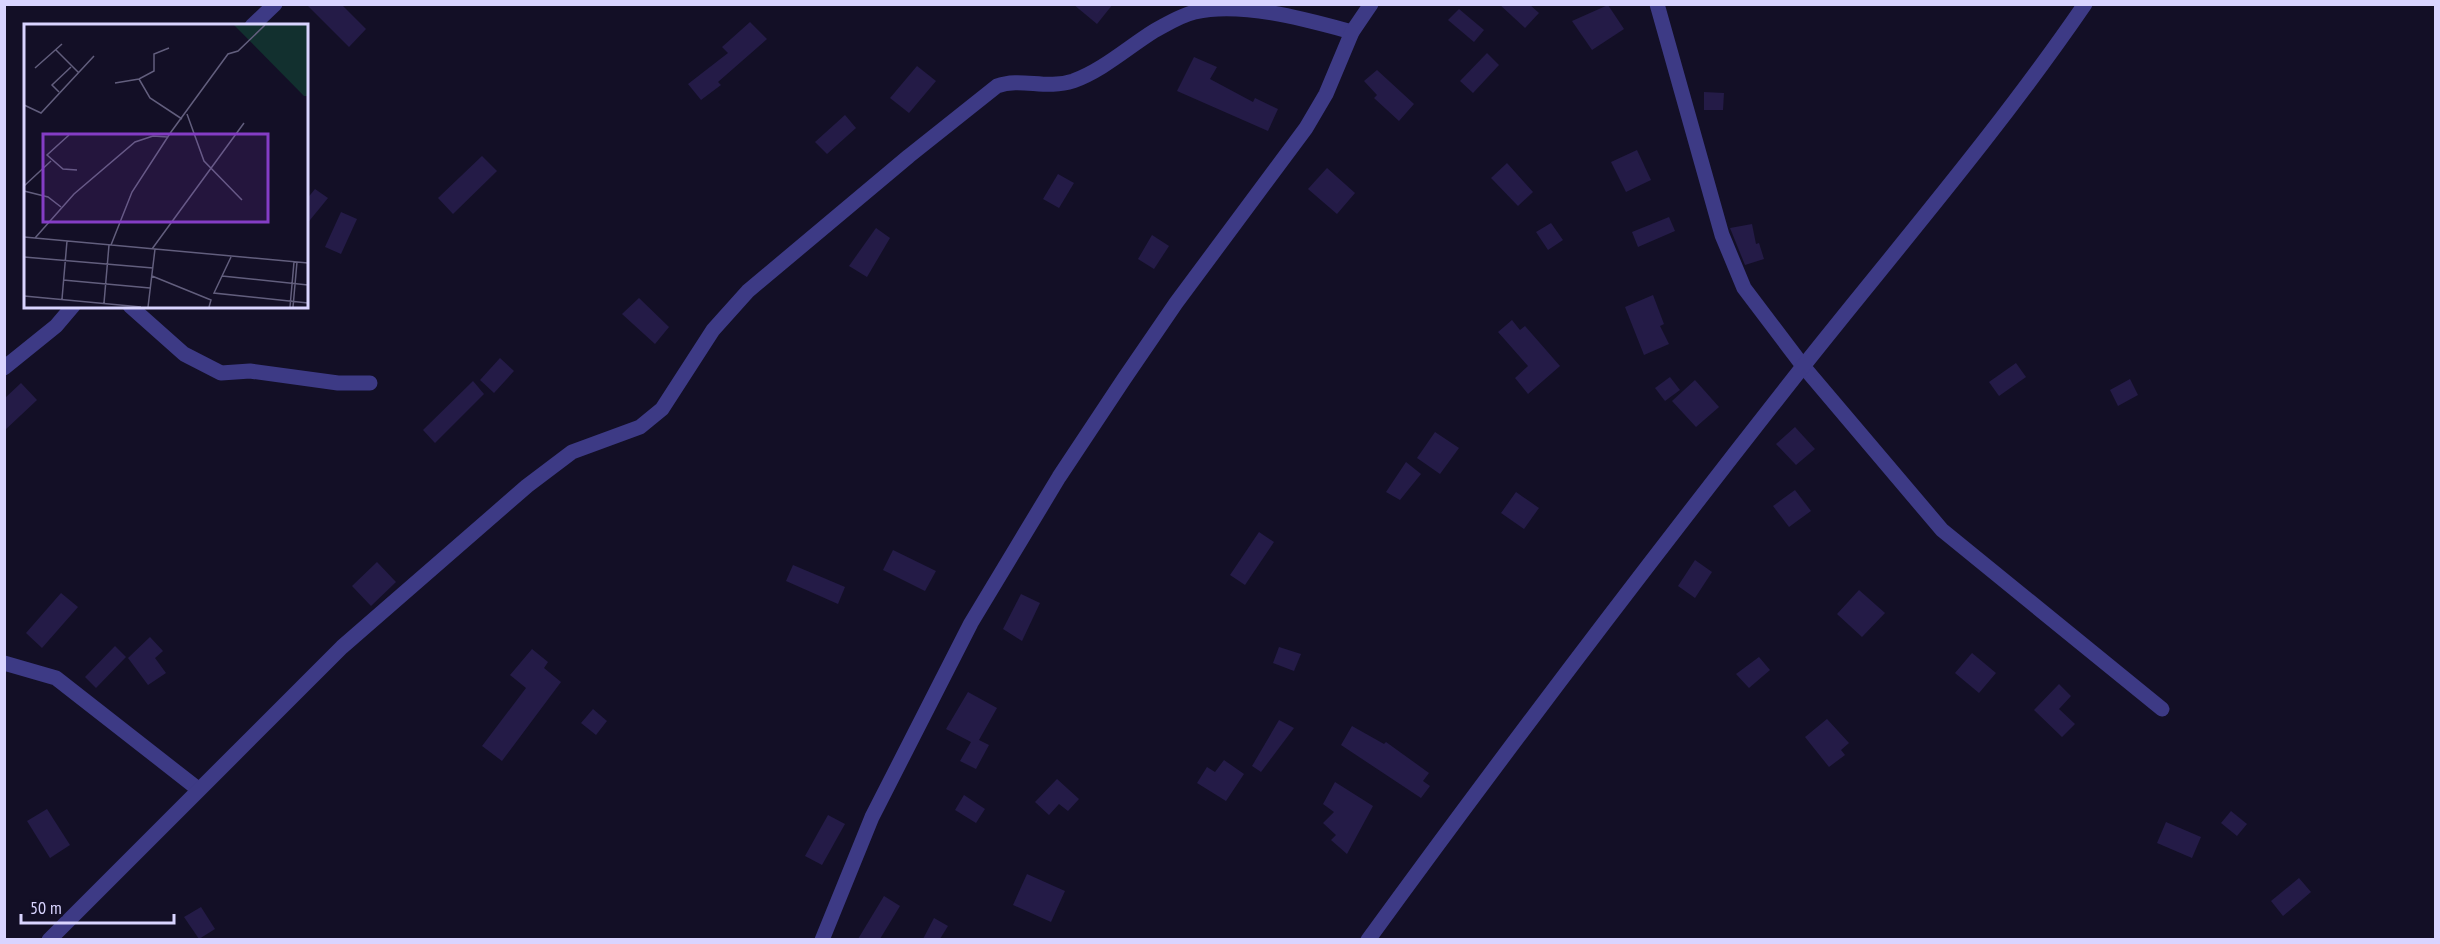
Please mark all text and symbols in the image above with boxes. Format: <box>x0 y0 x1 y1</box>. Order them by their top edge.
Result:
inset map <box>24 24 308 308</box>
scale bar <box>21 887 174 925</box>
text: 50 m <box>30 896 62 919</box>

